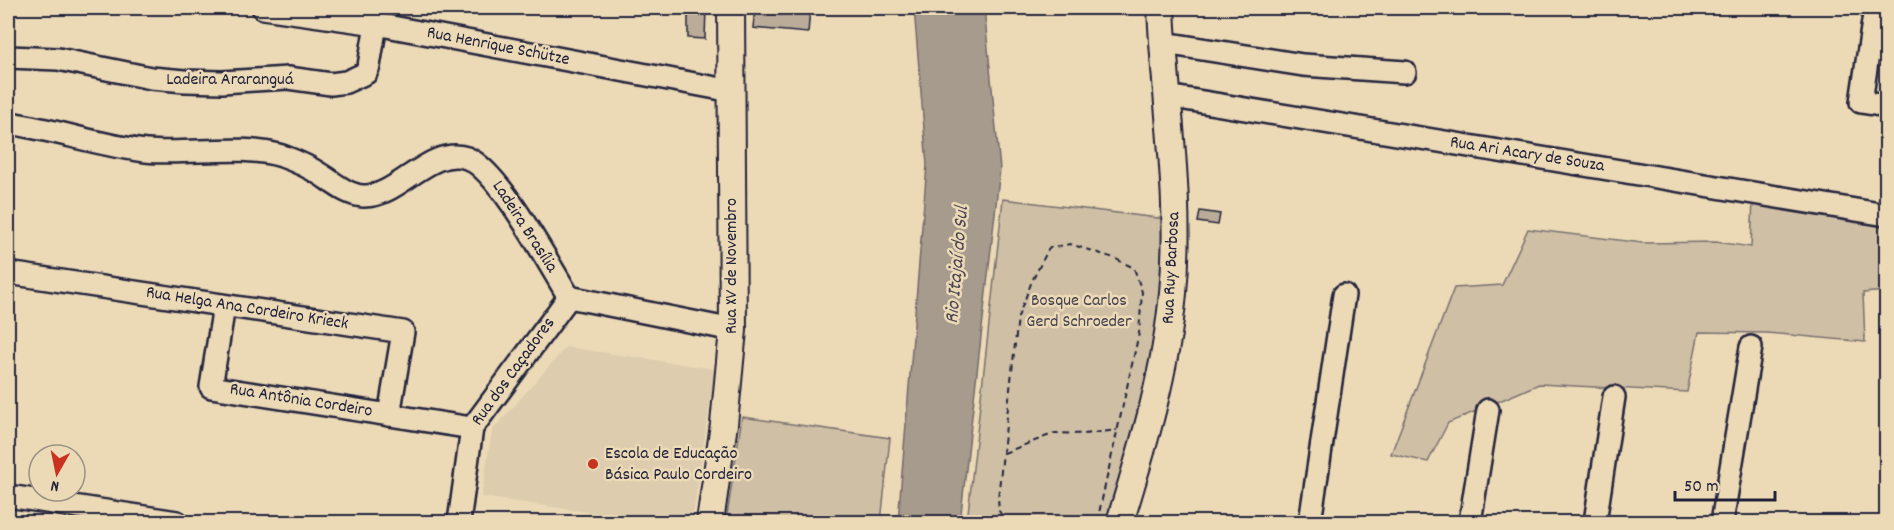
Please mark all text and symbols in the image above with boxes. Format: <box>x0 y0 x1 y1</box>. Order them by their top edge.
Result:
street label: Rua Henrique Schütze <box>424 21 572 73</box>
street label: Ladeira Araranguá <box>166 68 294 93</box>
street label: Rua Ari Acary de Souza <box>1448 130 1607 180</box>
street label: Ladeira Brasília <box>485 176 563 278</box>
street label: Rua XV de Novembro <box>720 198 745 334</box>
water label: Rio Itajaí do Sul <box>939 203 977 325</box>
street label: Rua Ruy Barbosa <box>1157 211 1187 325</box>
street label: Rua Helga Ana Cordeiro Krieck <box>144 281 350 337</box>
park label: Bosque Carlos Gerd Schroeder <box>1026 289 1132 335</box>
street label: Rua dos Caçadores <box>466 313 562 431</box>
street label: Rua Antônia Cordeiro <box>228 377 374 425</box>
place label: Escola de Educação Básica Paulo Cordeiro <box>605 442 752 488</box>
north arrow <box>27 443 87 503</box>
marker: Escola de Educação Básica Paulo Cordeiro <box>586 457 600 471</box>
scale bar <box>1675 464 1776 502</box>
text: N <box>49 473 61 497</box>
text: 50 m <box>1684 475 1719 500</box>

